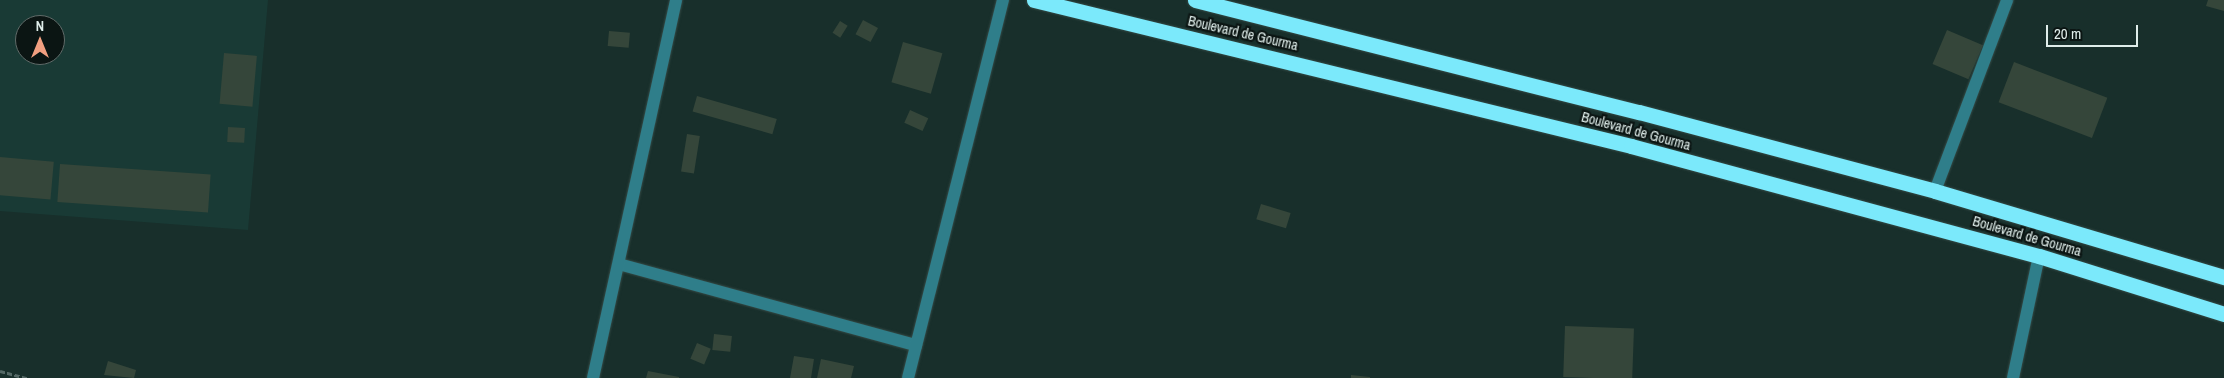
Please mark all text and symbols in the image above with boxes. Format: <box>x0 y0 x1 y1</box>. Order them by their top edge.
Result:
street label: Boulevard de Gourma <box>1186 12 1300 54</box>
north arrow <box>15 15 65 65</box>
scale bar <box>2049 15 2142 47</box>
text: N <box>36 17 44 35</box>
text: 20 m <box>2054 23 2081 44</box>
street label: Boulevard de Gourma <box>1580 108 1692 154</box>
street label: Boulevard de Gourma <box>1971 212 2083 260</box>

